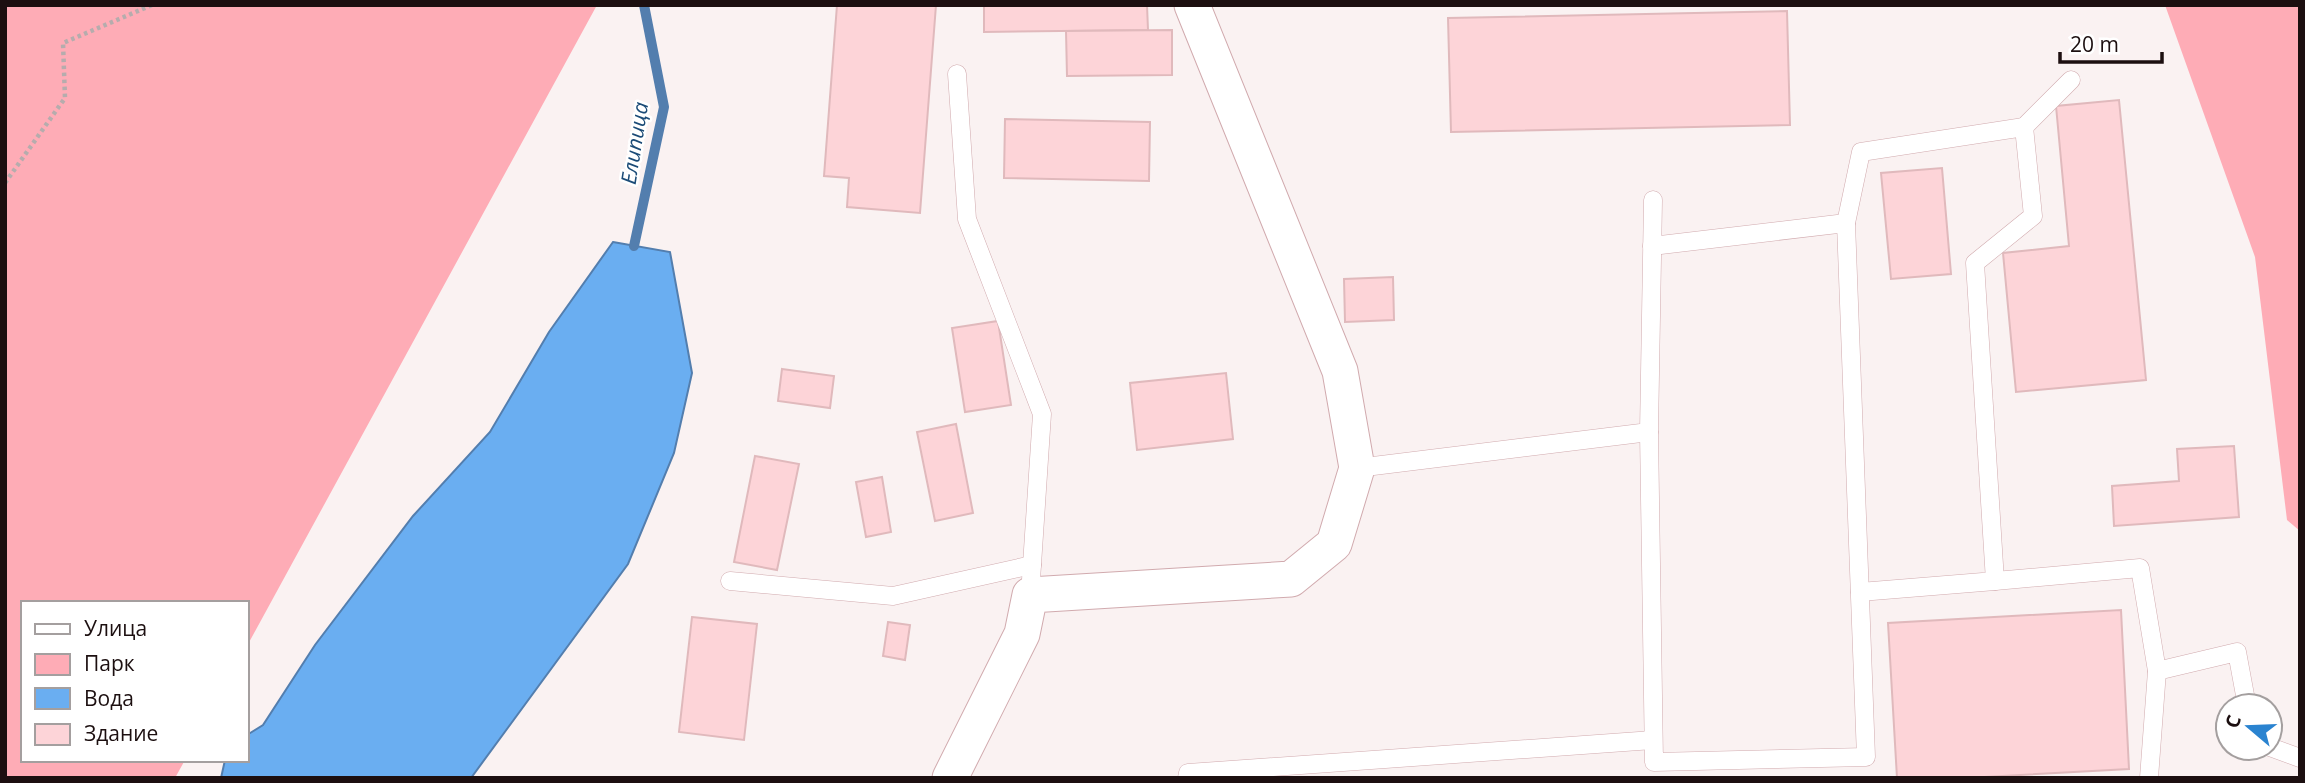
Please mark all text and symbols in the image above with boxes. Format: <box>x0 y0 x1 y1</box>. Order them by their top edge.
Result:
scale bar <box>2060 21 2162 65</box>
text: 20 m <box>2070 30 2119 58</box>
water label: Елипица <box>614 100 654 186</box>
legend <box>21 601 248 762</box>
text: Улица <box>84 614 147 642</box>
text: Парк <box>84 649 135 677</box>
text: Вода <box>84 684 134 712</box>
north arrow <box>2214 692 2284 762</box>
text: С <box>2219 712 2247 731</box>
text: Здание <box>84 719 158 747</box>

